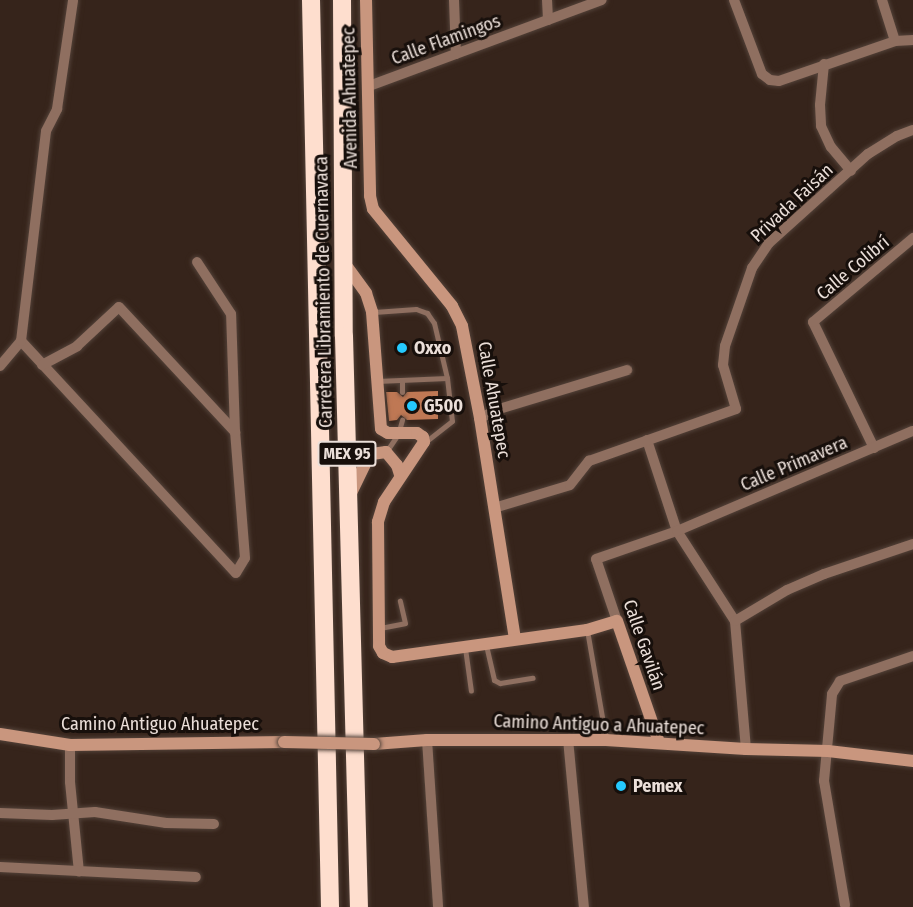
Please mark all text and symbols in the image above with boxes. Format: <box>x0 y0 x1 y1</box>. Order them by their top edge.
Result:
street label: Calle Flamingos <box>389 10 503 70</box>
street label: Avenida Ahuatepec <box>338 27 362 169</box>
street label: Carretera Libramiento de Cuernavaca <box>311 156 337 428</box>
street label: Privada Faisán <box>746 159 838 247</box>
street label: Calle Colibrí <box>812 231 894 305</box>
place label: Oxxo <box>414 337 451 359</box>
street label: Calle Ahuatepec <box>473 340 515 460</box>
marker: Oxxo <box>395 341 409 355</box>
place label: G500 <box>424 395 463 417</box>
marker: G500 <box>405 399 419 413</box>
street label: Calle Primavera <box>737 432 851 496</box>
road number: MEX 95 <box>317 441 377 467</box>
street label: Calle Gavilán <box>618 597 670 693</box>
street label: Camino Antiguo a Ahuatepec <box>493 711 705 739</box>
street label: Camino Antiguo Ahuatepec <box>61 713 259 735</box>
place label: Pemex <box>633 775 682 797</box>
marker: Pemex <box>614 779 628 793</box>

